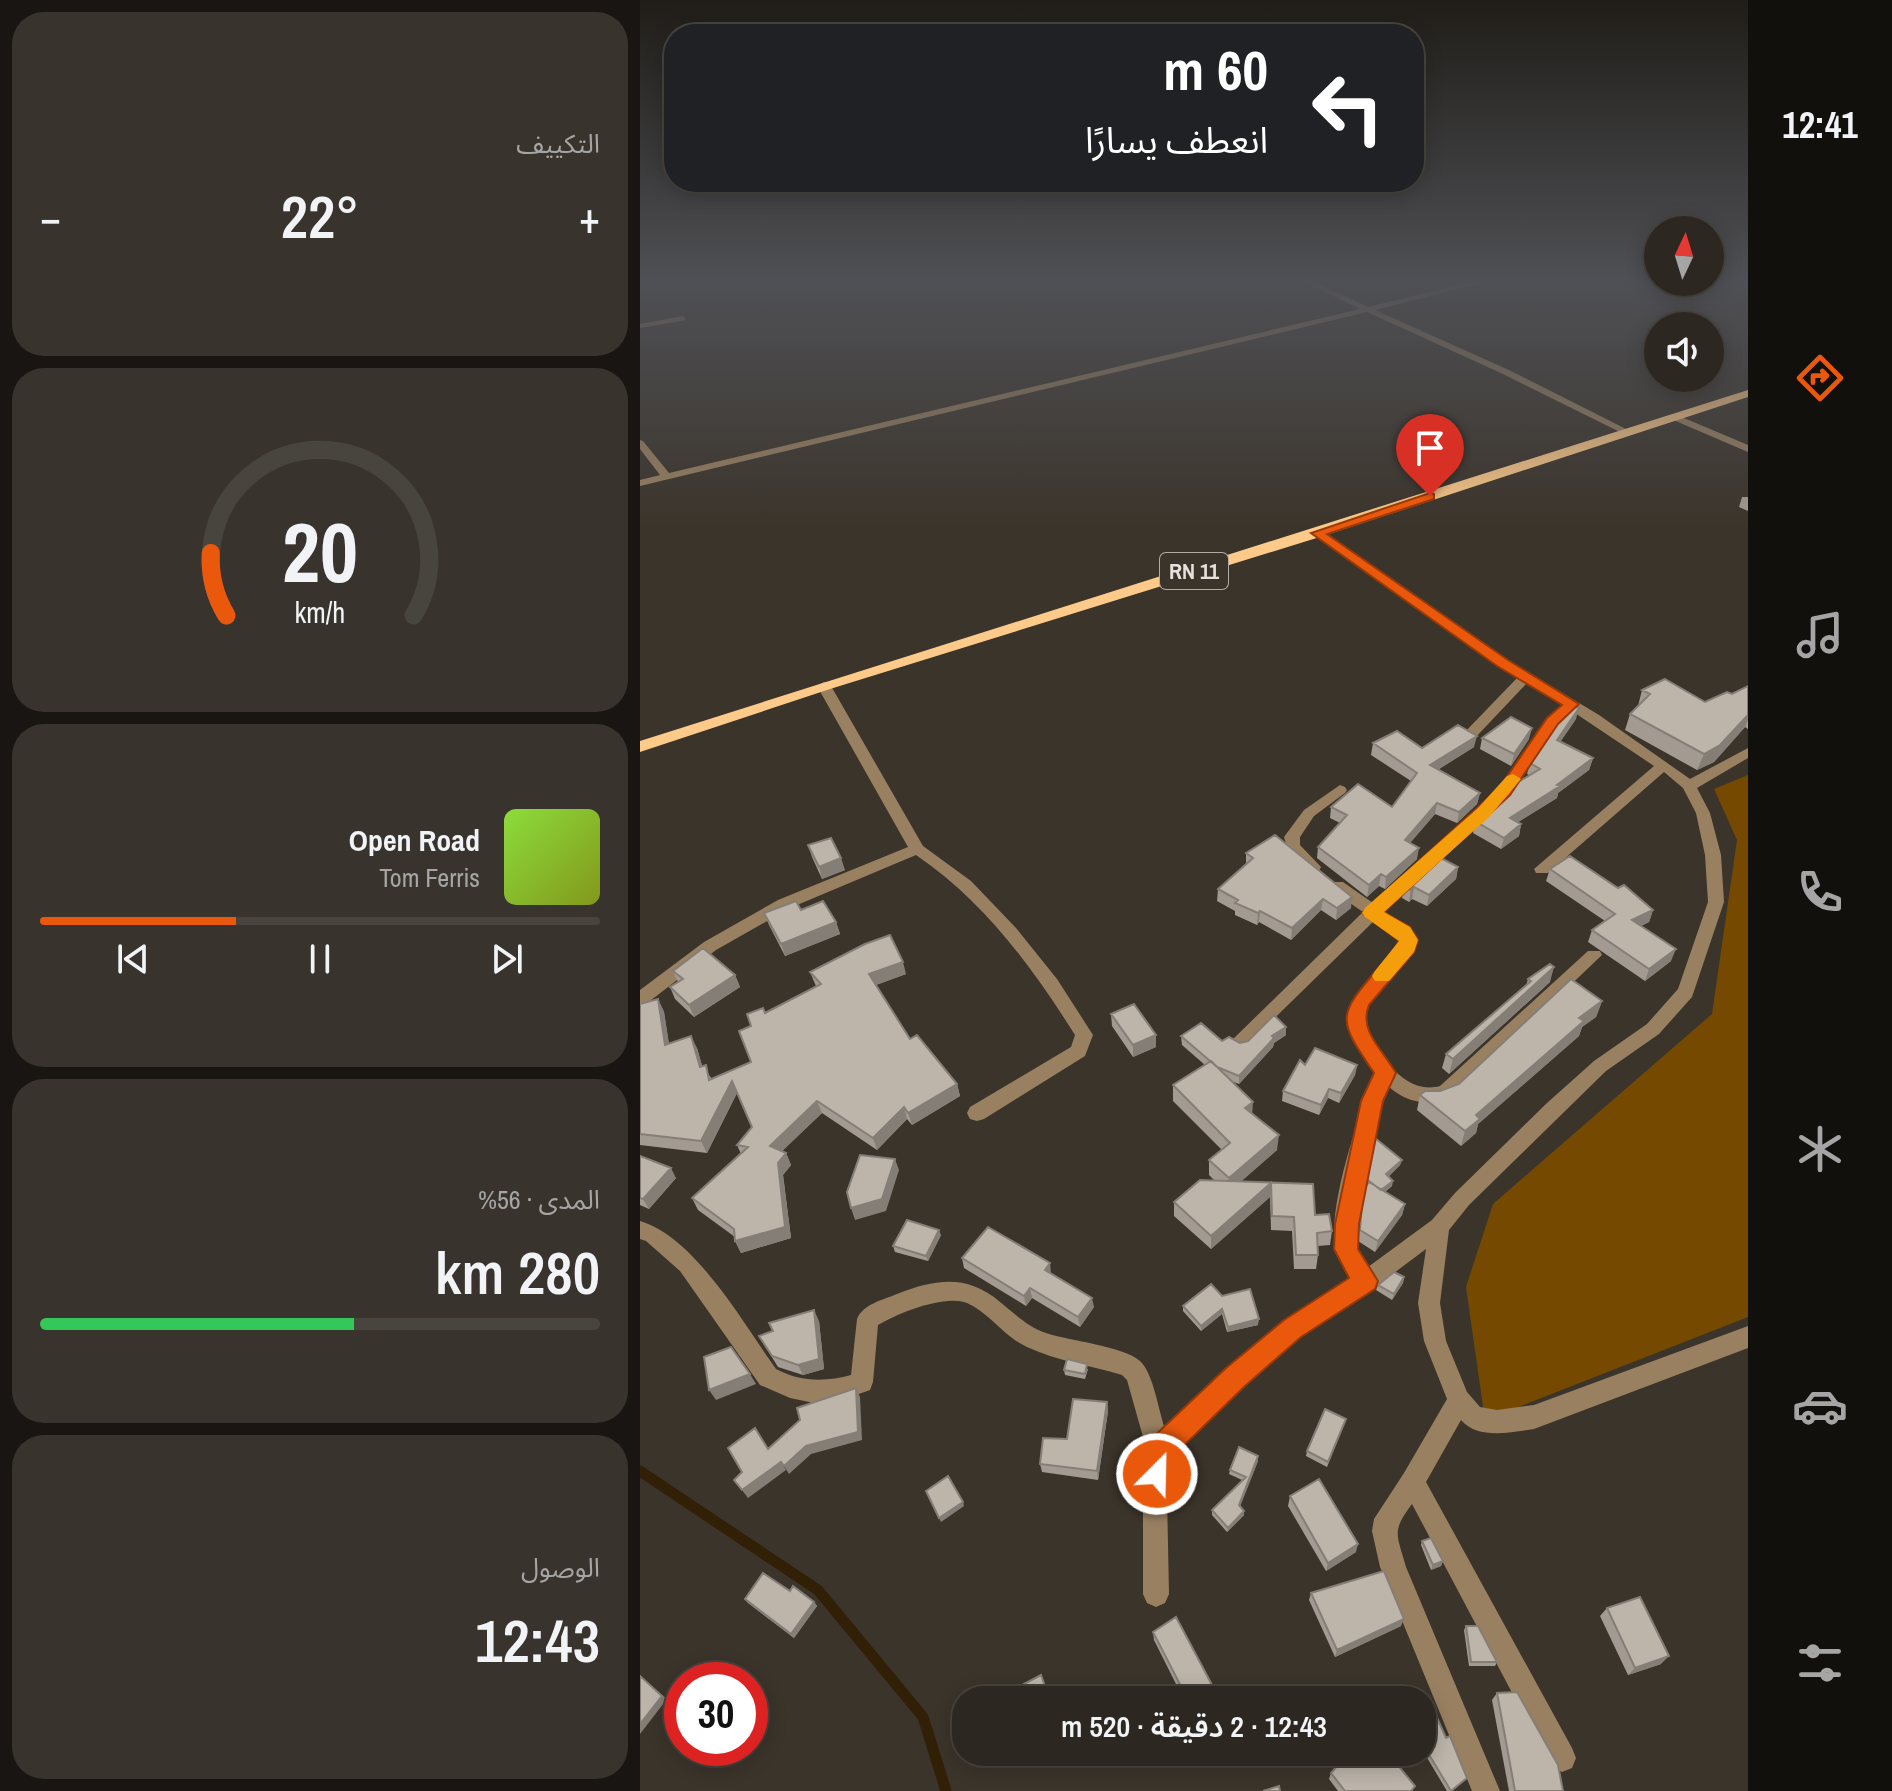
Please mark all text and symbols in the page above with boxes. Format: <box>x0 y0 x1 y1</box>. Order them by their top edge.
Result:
text: 60 m <box>1163 32 1268 107</box>
icon: left <box>1296 56 1400 160</box>
text: 12:41 <box>1782 101 1858 149</box>
text: انعطف يسارًا <box>1085 116 1268 164</box>
text: التكييف <box>516 126 600 161</box>
text: 22° <box>281 176 359 257</box>
text: − <box>40 187 61 247</box>
text: + <box>579 187 600 247</box>
north arrow <box>1644 216 1724 296</box>
map controls <box>1644 216 1724 392</box>
button: sound <box>1644 312 1724 392</box>
icon: directions <box>1792 350 1848 406</box>
pin <box>1396 414 1464 496</box>
icon: arrive <box>1408 426 1452 470</box>
text: 20 <box>282 495 358 607</box>
road number: RN 11 <box>1160 553 1228 589</box>
text: km/h <box>295 593 345 632</box>
icon: music <box>1792 607 1848 663</box>
text: Open Road <box>349 820 480 860</box>
text: Tom Ferris <box>379 860 480 895</box>
icon: phone <box>1792 864 1848 920</box>
icon: previous <box>111 937 155 981</box>
icon: pause <box>298 937 342 981</box>
icon: next <box>485 937 529 981</box>
icon: climate <box>1792 1121 1848 1177</box>
text: المدى · 56% <box>478 1182 600 1217</box>
text: 280 km <box>435 1232 600 1313</box>
icon: car <box>1792 1378 1848 1434</box>
position arrow <box>1115 1432 1199 1516</box>
text: الوصول <box>521 1550 600 1585</box>
text: 12:43 <box>475 1600 600 1681</box>
icon: filters <box>1792 1635 1848 1691</box>
speed limit sign: 30 <box>664 1662 768 1766</box>
text: 12:43 · 2 دقيقة · 520 m <box>1061 1706 1327 1746</box>

